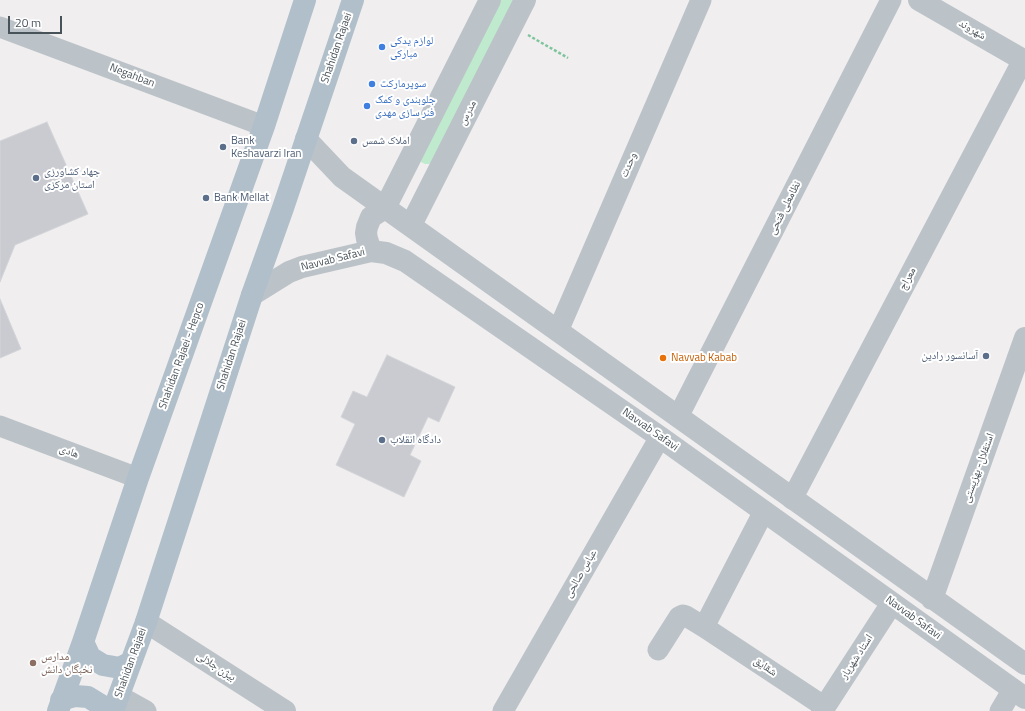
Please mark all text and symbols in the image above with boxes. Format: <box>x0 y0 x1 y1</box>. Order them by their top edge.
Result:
scale bar <box>10 8 64 34</box>
street label: Shahidan Rajaei <box>319 11 355 85</box>
text: 20 m <box>15 13 41 32</box>
street label: شهروند <box>956 17 988 43</box>
place label: لوازم یدکی مبارکی <box>390 34 433 60</box>
marker: لوازم یدکی مبارکی <box>377 42 387 52</box>
street label: Negahban <box>108 61 156 91</box>
place label: سوپرمارکت <box>380 77 426 91</box>
marker: سوپرمارکت <box>367 79 377 89</box>
place label: جلوبندی و کمک فنر سازی مهدی <box>375 93 436 119</box>
street label: مدرس <box>456 99 480 127</box>
marker: جلوبندی و کمک فنر سازی مهدی <box>362 101 372 111</box>
place label: Bank Keshavarzi Iran <box>231 134 301 160</box>
place label: املاک شمس <box>362 134 410 148</box>
marker: املاک شمس <box>349 136 359 146</box>
marker: Bank Keshavarzi Iran <box>218 142 228 152</box>
street label: وحدت <box>618 151 640 179</box>
place label: جهاد کشاورزی استان مرکزی <box>44 165 100 191</box>
marker: جهاد کشاورزی استان مرکزی <box>31 173 41 183</box>
street label: نظامعلی فتحی <box>766 179 804 237</box>
place label: Bank Mellat <box>214 191 269 205</box>
marker: Bank Mellat <box>201 193 211 203</box>
street label: Navvab Safavi <box>300 246 366 274</box>
street label: معراج <box>897 265 919 293</box>
street label: Shahidan Rajaei - Hepco <box>157 301 207 411</box>
street label: Shahidan Rajaei <box>214 318 250 392</box>
place label: آسانسور رادین <box>922 349 978 363</box>
place label: Navvab Kabab <box>671 351 737 365</box>
marker: آسانسور رادین <box>981 351 991 361</box>
marker: Navvab Kabab <box>658 353 668 363</box>
street label: Navvab Safavi <box>619 406 681 454</box>
street label: استقلال- بهزیستی <box>960 432 998 504</box>
place label: دادگاه انقلاب <box>390 433 441 447</box>
marker: دادگاه انقلاب <box>377 435 387 445</box>
street label: هادی <box>57 442 81 462</box>
street label: عباس صالحی <box>562 547 600 601</box>
street label: Navvab Safavi <box>883 593 943 643</box>
street label: Shahidan Rajaei <box>112 626 150 700</box>
street label: استاد شهریار <box>838 632 876 682</box>
place label: مدارس نخبگان دانش <box>41 650 93 676</box>
street label: بیژن جلالی <box>194 650 238 684</box>
street label: شقایق <box>751 655 779 679</box>
marker: مدارس نخبگان دانش <box>28 658 38 668</box>

